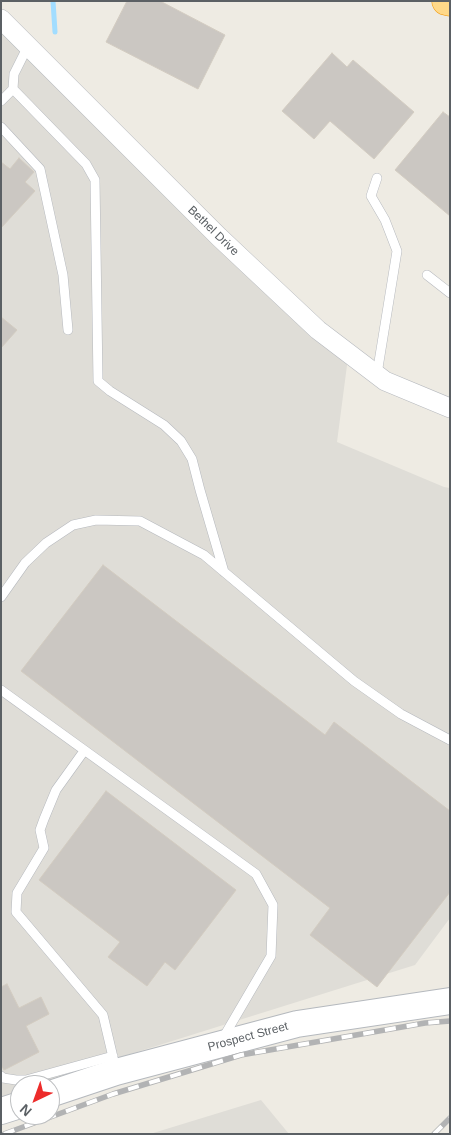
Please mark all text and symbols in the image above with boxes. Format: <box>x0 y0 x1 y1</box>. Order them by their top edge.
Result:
street label: Bethel Drive <box>184 203 242 259</box>
street label: Prospect Street <box>206 1019 290 1055</box>
north arrow <box>10 1075 60 1125</box>
text: N <box>17 1101 35 1120</box>

